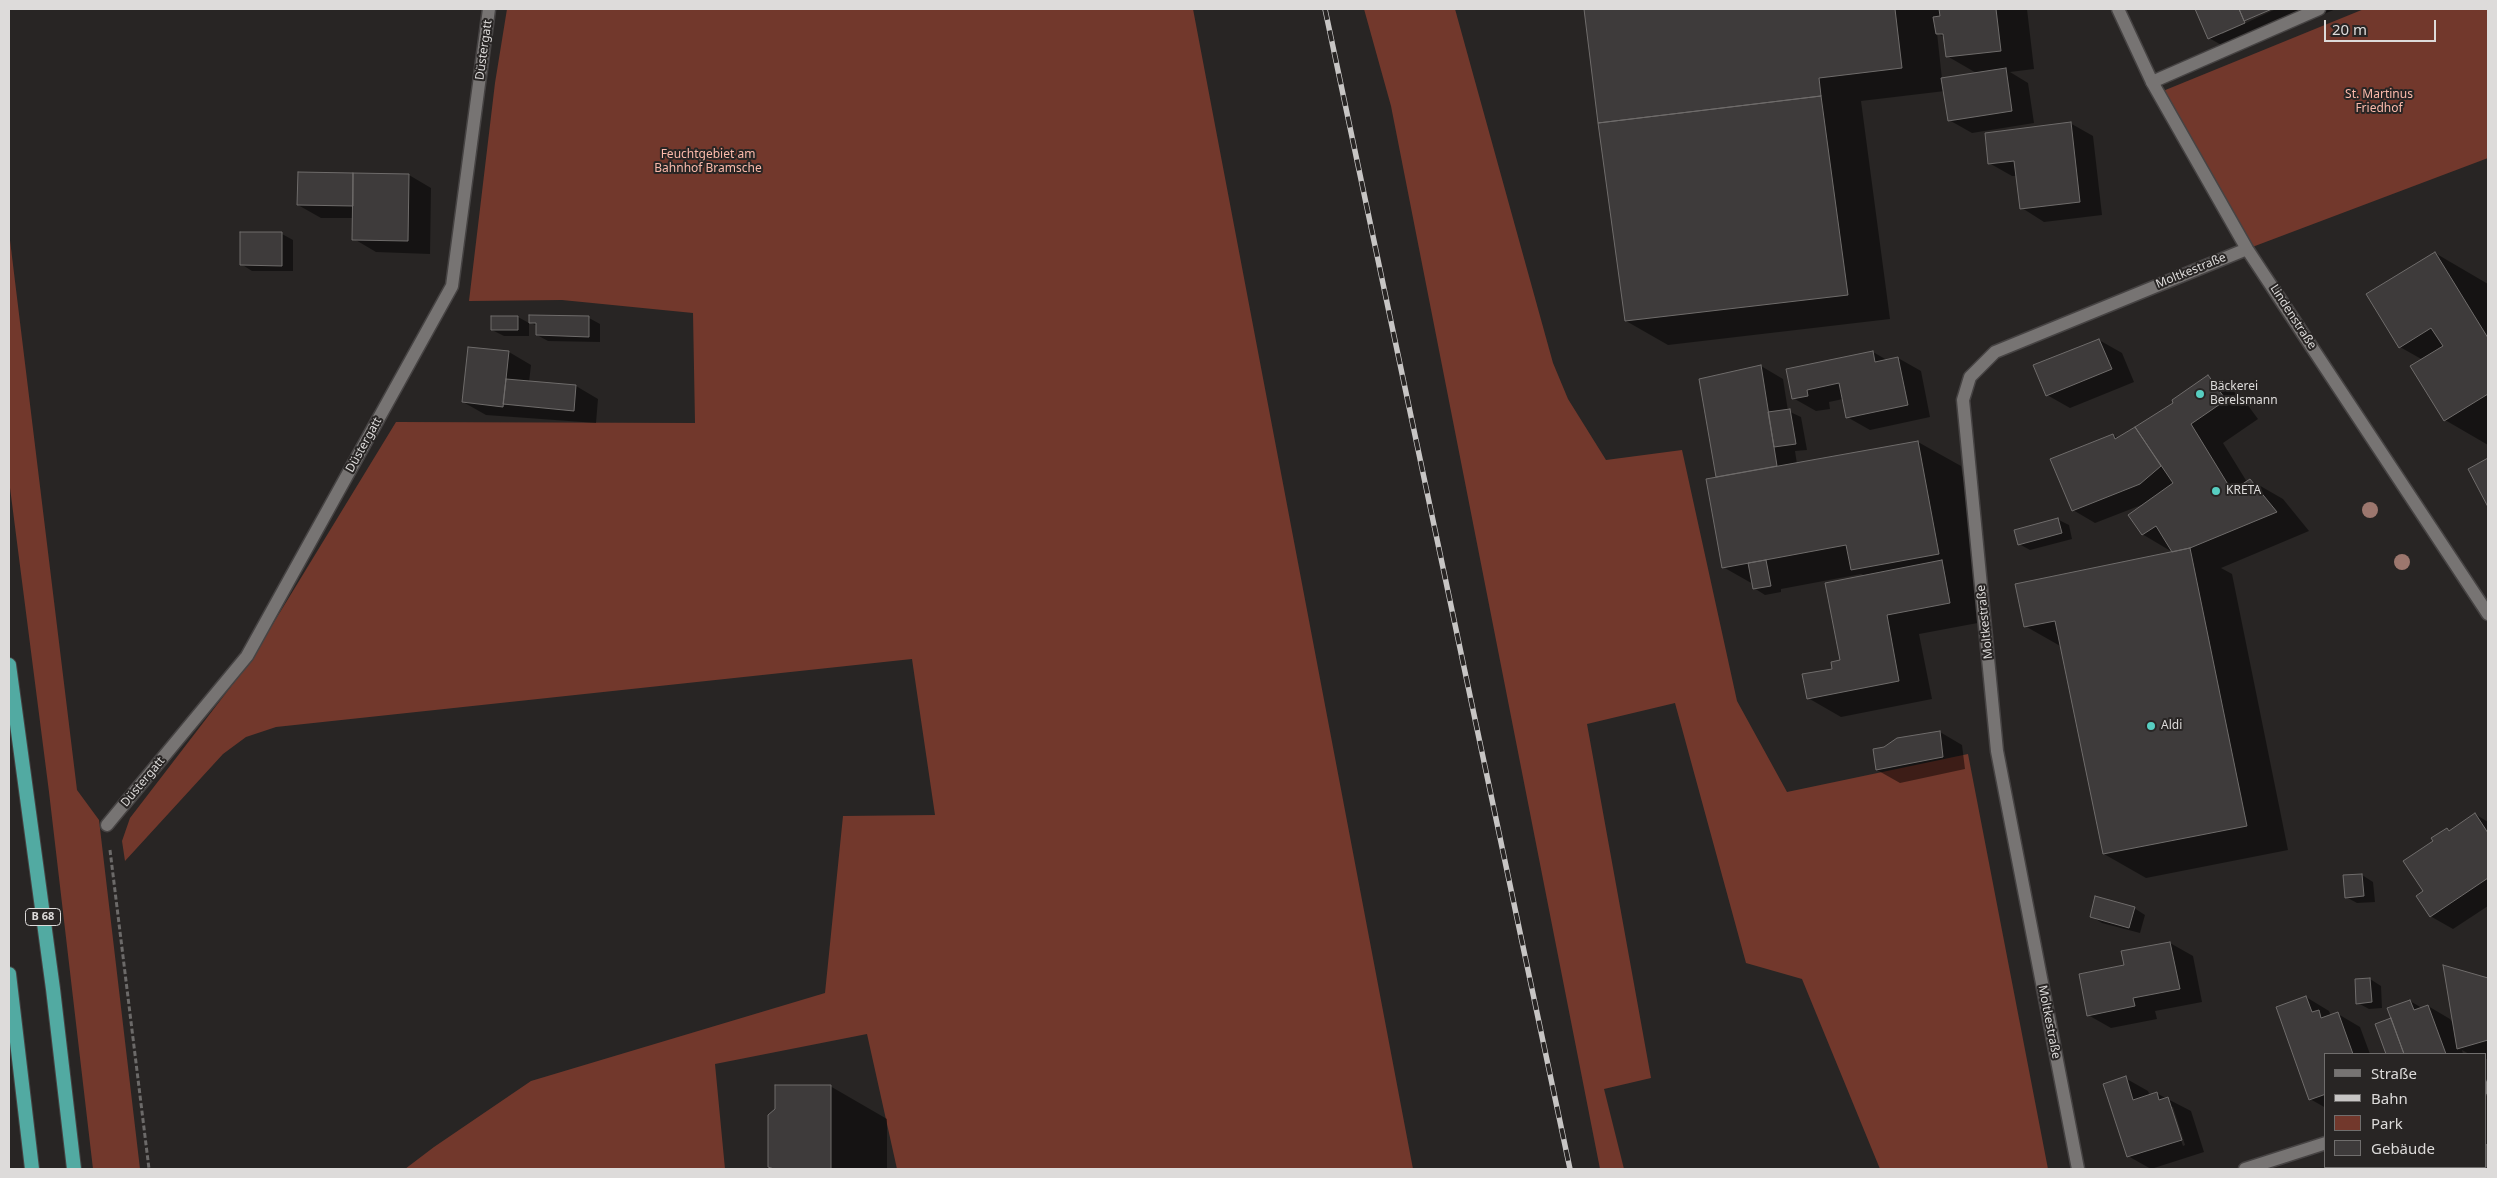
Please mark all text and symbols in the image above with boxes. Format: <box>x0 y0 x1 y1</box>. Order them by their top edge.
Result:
scale bar <box>2327 10 2440 42</box>
street label: Düstergatt <box>473 19 495 81</box>
text: 20 m <box>2332 19 2367 39</box>
park label: St. Martinus Friedhof <box>2345 88 2413 116</box>
park label: Feuchtgebiet am Bahnhof Bramsche <box>654 148 762 176</box>
street label: Moltkestraße <box>2154 250 2228 292</box>
street label: Lindenstraße <box>2267 282 2319 352</box>
place label: Bäckerei Berelsmann <box>2210 380 2278 408</box>
marker: Bäckerei Berelsmann <box>2194 388 2206 400</box>
street label: Düstergatt <box>343 415 385 475</box>
place label: KRETA <box>2226 484 2261 498</box>
marker: KRETA <box>2210 485 2222 497</box>
street label: Moltkestraße <box>1974 584 1996 660</box>
place label: Aldi <box>2161 719 2182 733</box>
marker: Aldi <box>2145 720 2157 732</box>
street label: Düstergatt <box>118 754 168 810</box>
road number: B 68 <box>26 909 60 926</box>
street label: Moltkestraße <box>2035 984 2063 1060</box>
legend <box>2324 1053 2487 1168</box>
text: Straße <box>2371 1063 2417 1083</box>
text: Bahn <box>2371 1088 2408 1108</box>
text: Park <box>2371 1113 2403 1133</box>
text: Gebäude <box>2371 1138 2435 1158</box>

